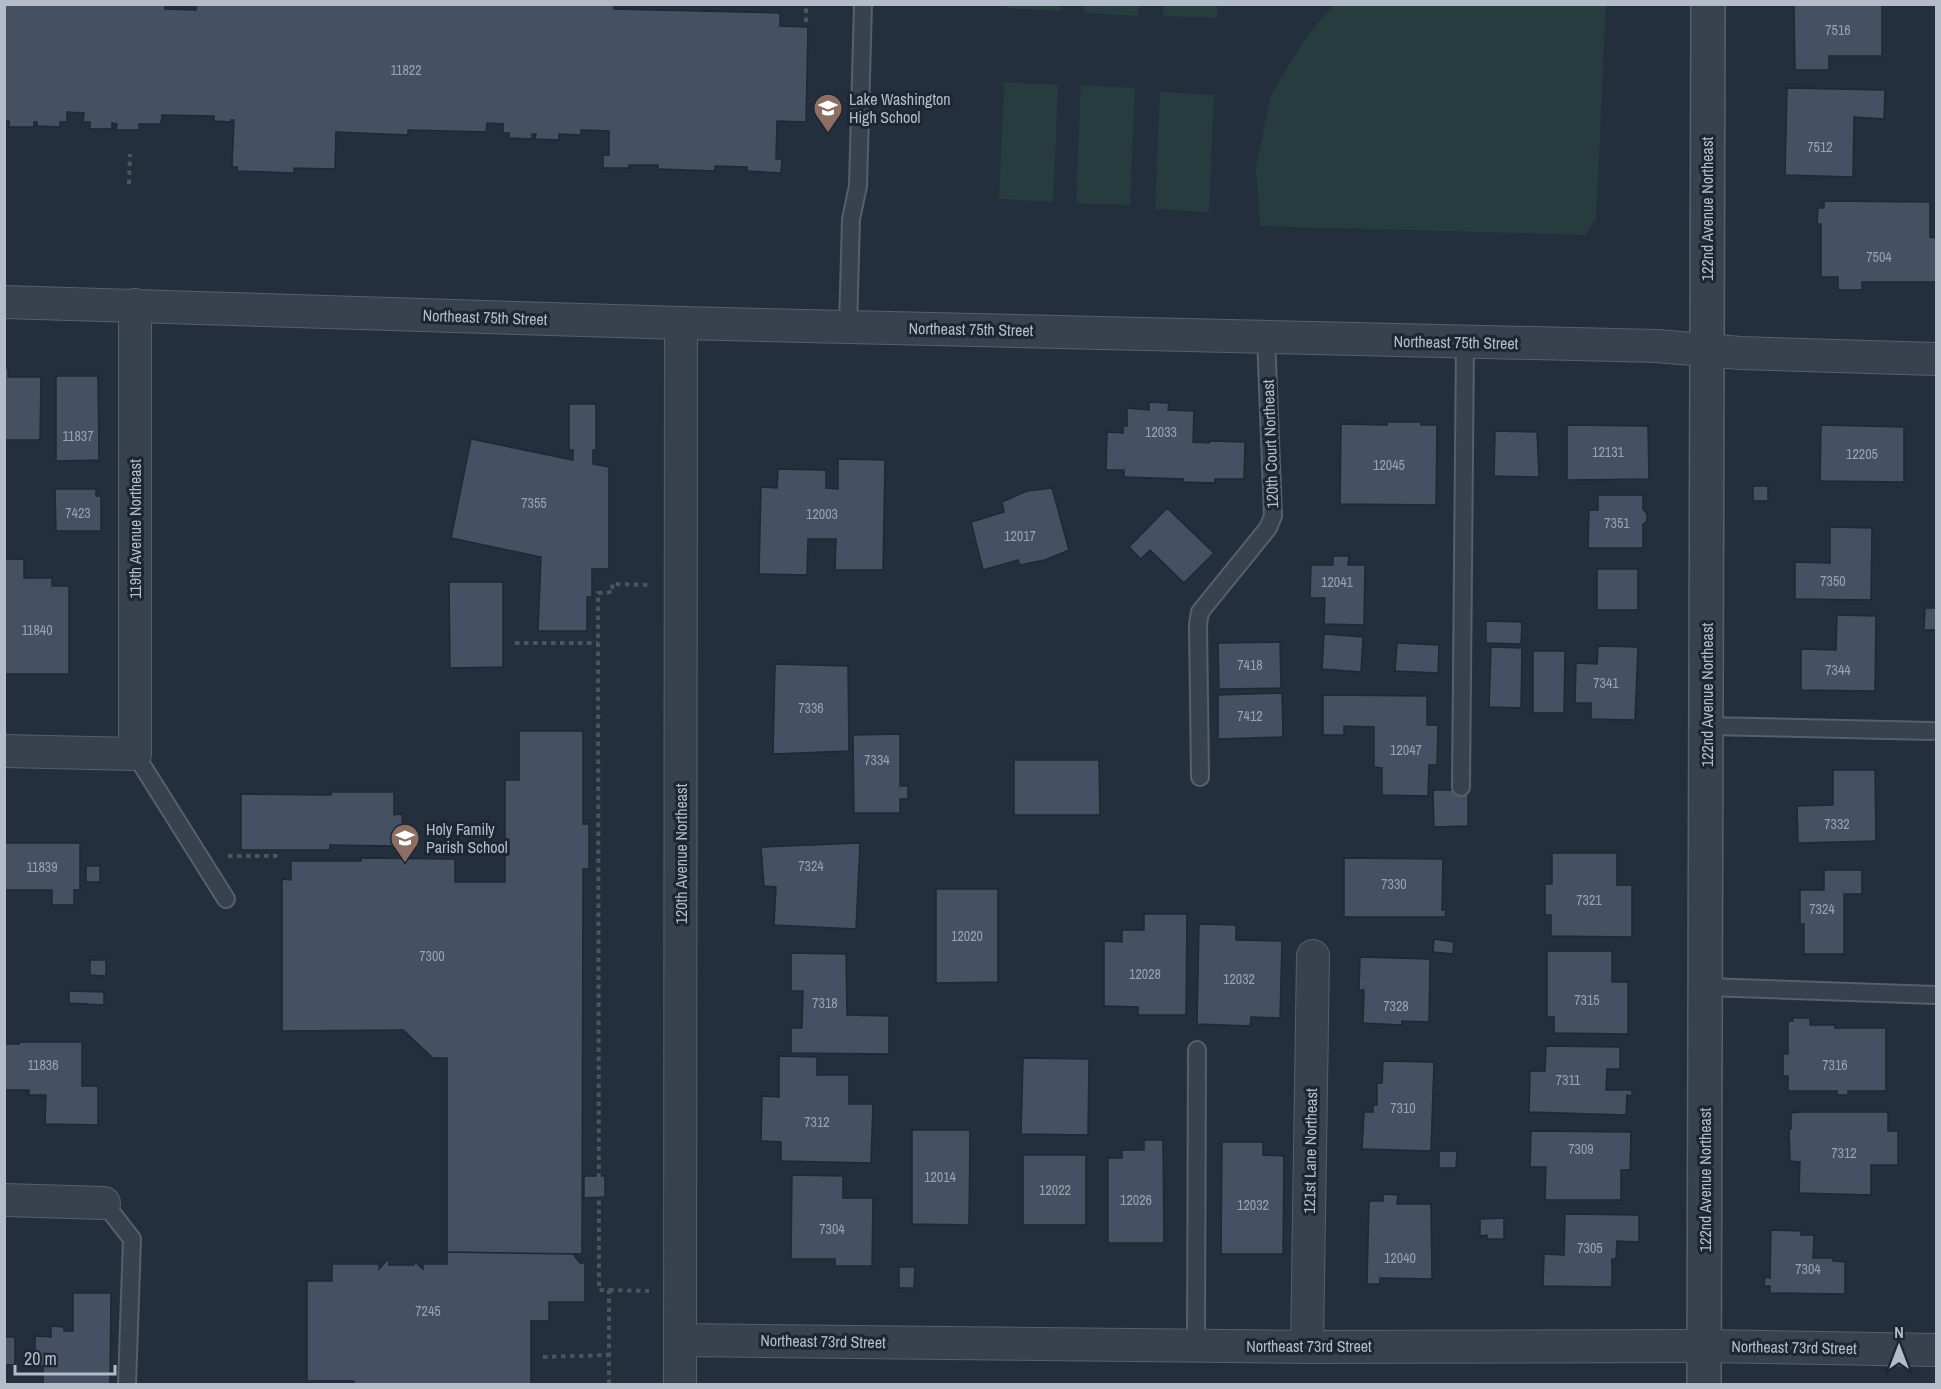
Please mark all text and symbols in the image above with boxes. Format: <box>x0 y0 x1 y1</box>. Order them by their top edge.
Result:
house number: 7516 <box>1825 21 1851 39</box>
house number: 11822 <box>390 61 422 79</box>
place label: Lake Washington High School <box>849 88 951 128</box>
school or university icon: Lake Washington High School <box>812 92 844 134</box>
street label: 122nd Avenue Northeast <box>1696 137 1718 281</box>
house number: 7512 <box>1807 138 1833 156</box>
house number: 7504 <box>1866 248 1892 266</box>
street label: Northeast 75th Street <box>422 304 548 330</box>
street label: Northeast 75th Street <box>908 317 1034 341</box>
street label: Northeast 75th Street <box>1393 330 1519 354</box>
street label: 120th Court Northeast <box>1257 379 1283 509</box>
house number: 12033 <box>1145 423 1177 441</box>
house number: 11837 <box>62 427 94 445</box>
house number: 12131 <box>1592 443 1625 461</box>
house number: 12205 <box>1846 445 1878 463</box>
house number: 12045 <box>1373 456 1405 474</box>
street label: 119th Avenue Northeast <box>124 459 146 599</box>
house number: 7355 <box>521 494 547 512</box>
house number: 7423 <box>65 504 91 522</box>
house number: 12003 <box>806 505 838 523</box>
house number: 7351 <box>1604 514 1630 532</box>
house number: 12017 <box>1004 527 1036 545</box>
house number: 7350 <box>1820 572 1846 590</box>
house number: 12041 <box>1321 573 1354 591</box>
house number: 11840 <box>21 621 53 639</box>
street label: 122nd Avenue Northeast <box>1696 623 1718 767</box>
house number: 7418 <box>1237 656 1263 674</box>
house number: 7344 <box>1825 661 1851 679</box>
house number: 7341 <box>1593 674 1619 692</box>
house number: 7336 <box>798 699 824 717</box>
house number: 7412 <box>1237 707 1263 725</box>
house number: 12047 <box>1390 741 1422 759</box>
house number: 7334 <box>864 751 890 769</box>
street label: 120th Avenue Northeast <box>670 783 692 924</box>
house number: 7332 <box>1824 815 1850 833</box>
place label: Holy Family Parish School <box>426 818 508 858</box>
school or university icon: Holy Family Parish School <box>389 822 421 864</box>
house number: 7324 <box>798 857 824 875</box>
house number: 11839 <box>26 858 58 876</box>
house number: 7330 <box>1381 875 1407 893</box>
house number: 7321 <box>1576 891 1602 909</box>
house number: 7324 <box>1809 900 1835 918</box>
house number: 12020 <box>951 927 983 945</box>
house number: 7300 <box>419 947 445 965</box>
house number: 12028 <box>1129 965 1161 983</box>
house number: 12032 <box>1223 970 1255 988</box>
house number: 7315 <box>1574 991 1600 1009</box>
house number: 7318 <box>812 994 838 1012</box>
house number: 7328 <box>1383 997 1409 1015</box>
house number: 11836 <box>27 1056 59 1074</box>
house number: 7316 <box>1822 1056 1848 1074</box>
house number: 7311 <box>1556 1071 1581 1089</box>
street label: 121st Lane Northeast <box>1298 1088 1322 1214</box>
house number: 7310 <box>1390 1099 1416 1117</box>
street label: 122nd Avenue Northeast <box>1694 1108 1716 1252</box>
house number: 7312 <box>804 1113 830 1131</box>
house number: 7309 <box>1568 1140 1594 1158</box>
house number: 7312 <box>1831 1144 1857 1162</box>
house number: 12014 <box>924 1168 957 1186</box>
house number: 12022 <box>1039 1181 1071 1199</box>
house number: 12026 <box>1120 1191 1152 1209</box>
house number: 12032 <box>1237 1196 1269 1214</box>
house number: 7304 <box>819 1220 845 1238</box>
house number: 7305 <box>1577 1239 1603 1257</box>
house number: 12040 <box>1384 1249 1416 1267</box>
house number: 7304 <box>1795 1260 1821 1278</box>
house number: 7245 <box>415 1302 441 1320</box>
north arrow <box>1869 1317 1929 1377</box>
text: N <box>1894 1321 1904 1343</box>
street label: Northeast 73rd Street <box>760 1329 886 1353</box>
street label: Northeast 73rd Street <box>1246 1335 1372 1357</box>
street label: Northeast 73rd Street <box>1731 1335 1857 1359</box>
scale bar <box>15 1338 116 1376</box>
text: 20 m <box>24 1346 57 1371</box>

